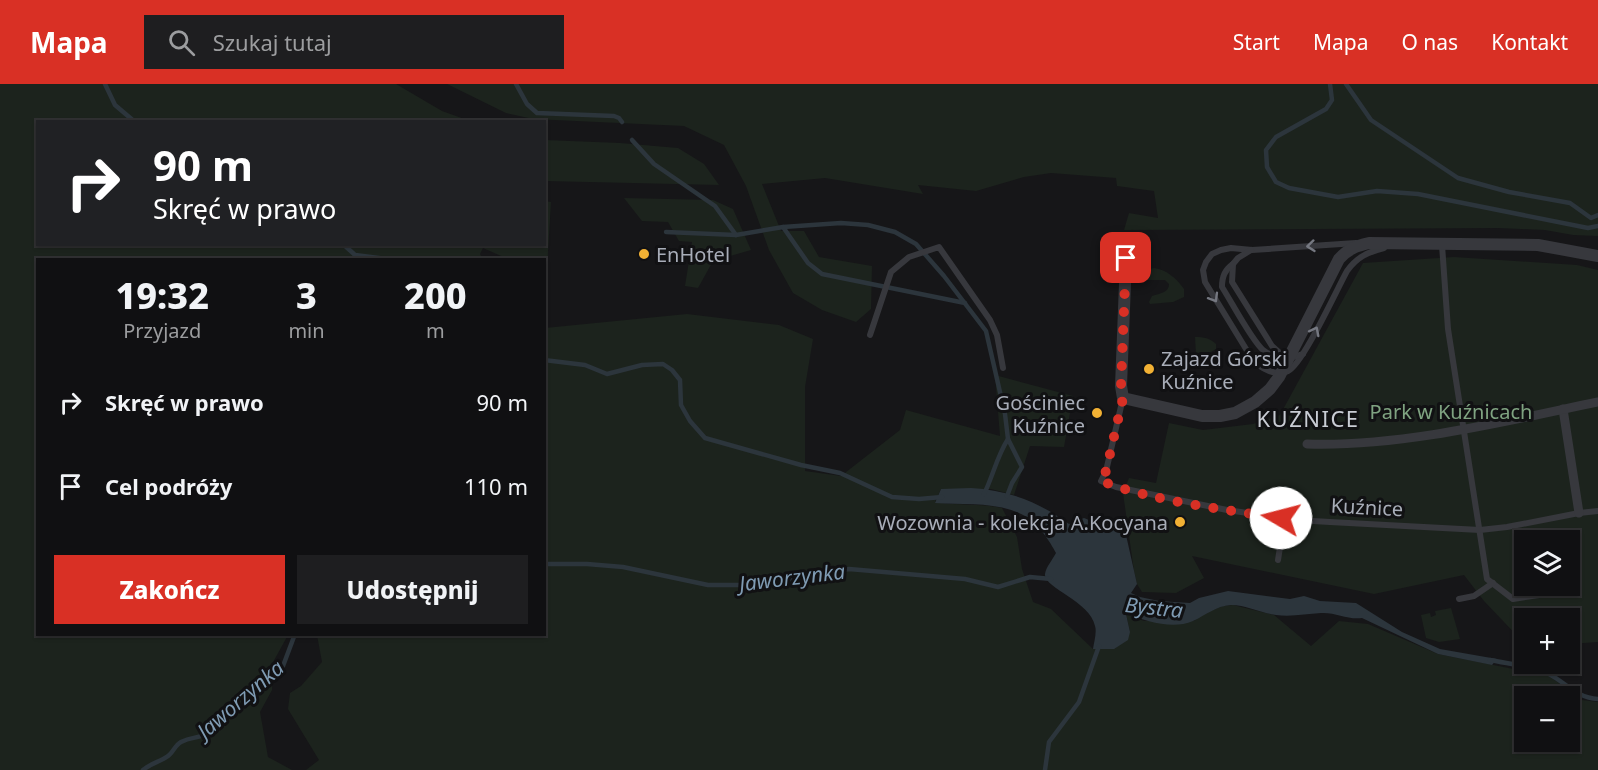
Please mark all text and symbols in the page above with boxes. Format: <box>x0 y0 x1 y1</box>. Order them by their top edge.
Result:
search box <box>144 15 564 69</box>
text: Mapa <box>30 23 108 61</box>
icon: search <box>165 26 198 59</box>
text: Szukaj tutaj <box>213 27 332 57</box>
text: Start <box>1233 28 1280 56</box>
text: Mapa <box>1313 28 1368 56</box>
text: O nas <box>1401 28 1458 56</box>
text: Kontakt <box>1491 28 1568 56</box>
text: 90 m <box>153 136 253 193</box>
icon: right <box>54 144 132 222</box>
text: Skręć w prawo <box>153 190 336 227</box>
pin <box>1100 232 1151 283</box>
one-way arrow <box>1306 239 1315 252</box>
place label: EnHotel <box>656 241 730 268</box>
icon: arrive <box>1109 241 1142 274</box>
marker: EnHotel <box>637 247 651 261</box>
text: 19:32 <box>115 271 209 320</box>
text: 3 <box>296 271 317 320</box>
text: 200 <box>404 271 467 320</box>
one-way arrow <box>1206 292 1218 302</box>
text: Przyjazd <box>123 317 201 344</box>
text: min <box>288 317 325 344</box>
text: m <box>426 317 445 344</box>
one-way arrow <box>1308 326 1320 337</box>
place label: Zajazd Górski Kuźnice <box>1161 345 1287 395</box>
marker: Zajazd Górski Kuźnice <box>1142 362 1156 376</box>
icon: right <box>54 386 87 419</box>
text: Skręć w prawo <box>105 387 264 417</box>
text: 90 m <box>477 387 528 417</box>
place label: Gościniec Kuźnice <box>996 389 1085 439</box>
park label: Park w Kuźnicach <box>1370 398 1532 425</box>
district label: KUŹNICE <box>1256 403 1360 433</box>
marker: Gościniec Kuźnice <box>1090 406 1104 420</box>
icon: arrive <box>54 470 87 503</box>
text: Cel podróży <box>105 471 232 501</box>
text: 110 m <box>464 471 528 501</box>
position arrow <box>1249 486 1313 550</box>
street label: Kuźnice <box>1330 492 1404 522</box>
place label: Wozownia - kolekcja A.Kocyana <box>877 509 1168 536</box>
marker: Wozownia - kolekcja A.Kocyana <box>1173 515 1187 529</box>
map controls <box>1514 530 1580 752</box>
button: layers <box>1514 530 1580 596</box>
button: Zakończ <box>54 555 285 624</box>
button: Udostępnij <box>297 555 528 624</box>
water label: Jaworzynka <box>733 557 847 598</box>
water label: Bystra <box>1124 590 1185 624</box>
button: + <box>1514 608 1580 674</box>
water label: Jaworzynka <box>188 653 289 747</box>
button: − <box>1514 686 1580 752</box>

